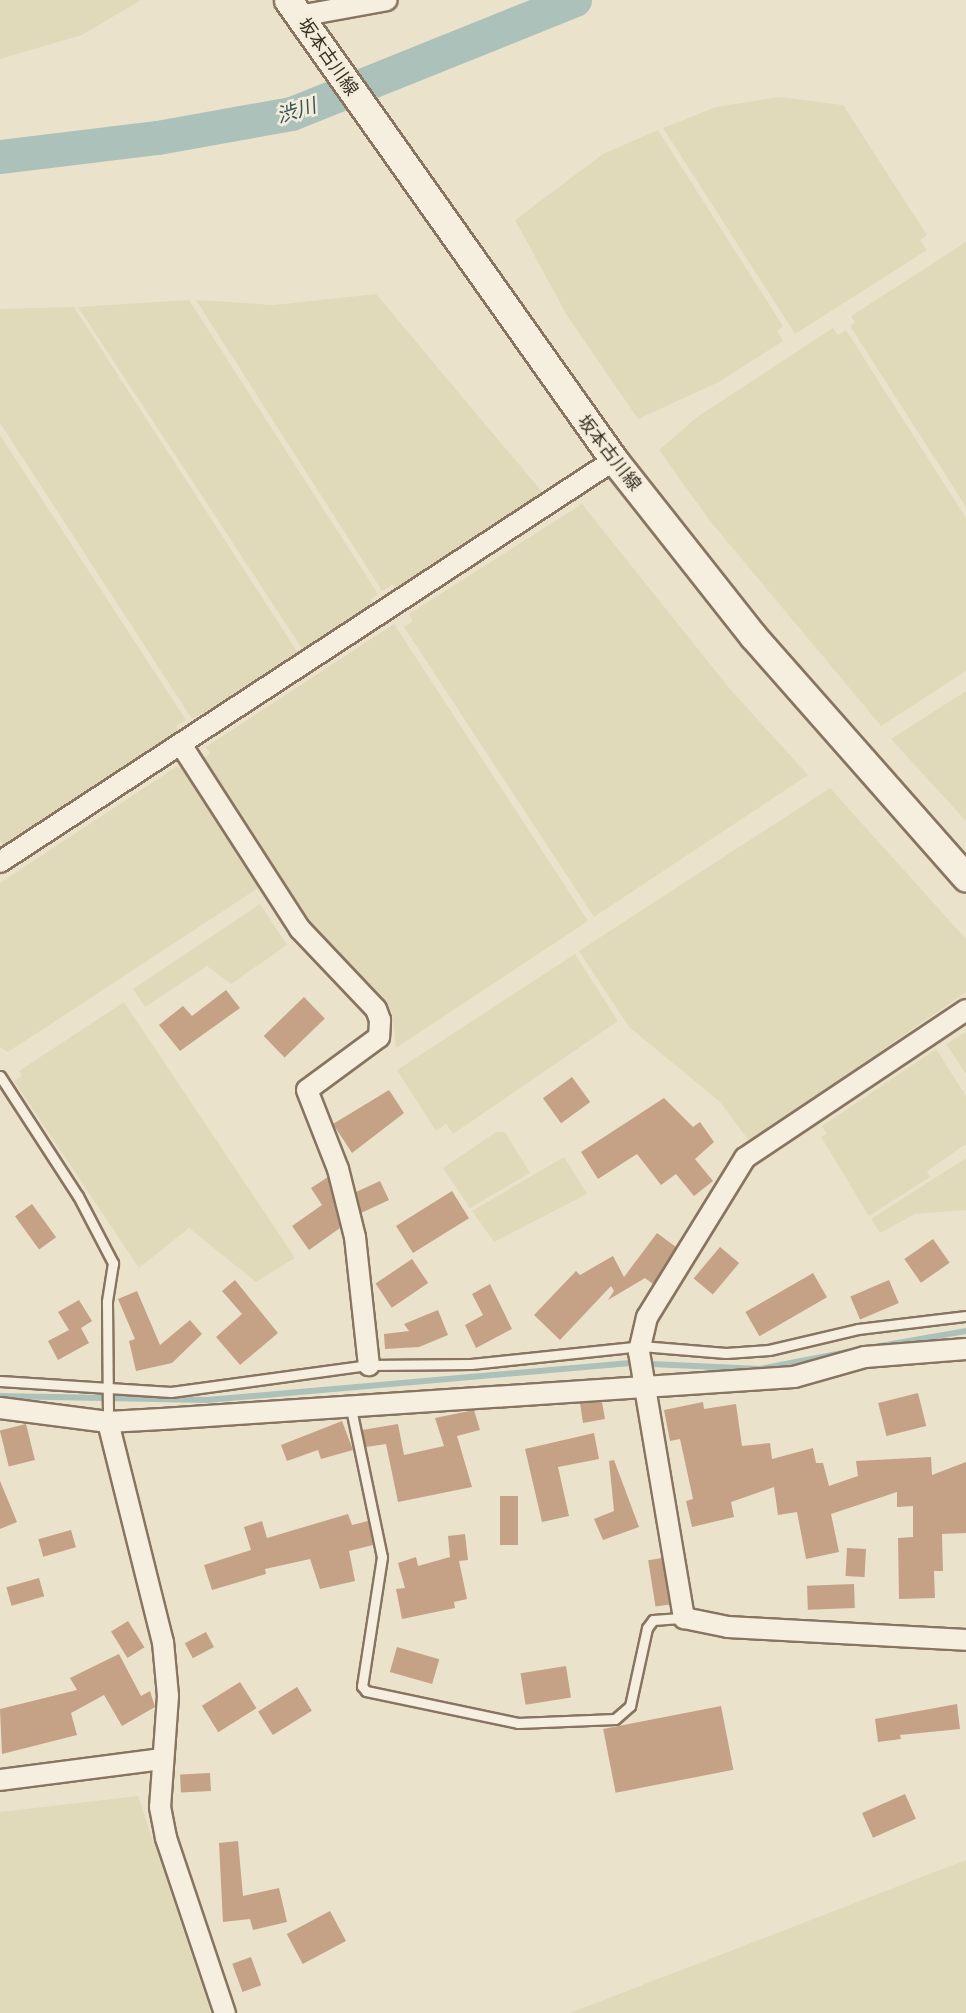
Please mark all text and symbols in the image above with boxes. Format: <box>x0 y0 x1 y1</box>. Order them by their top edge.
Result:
street label: 坂本古川線 <box>293 14 363 100</box>
water label: 渋川 <box>273 93 319 127</box>
street label: 坂本古川線 <box>573 411 645 495</box>

